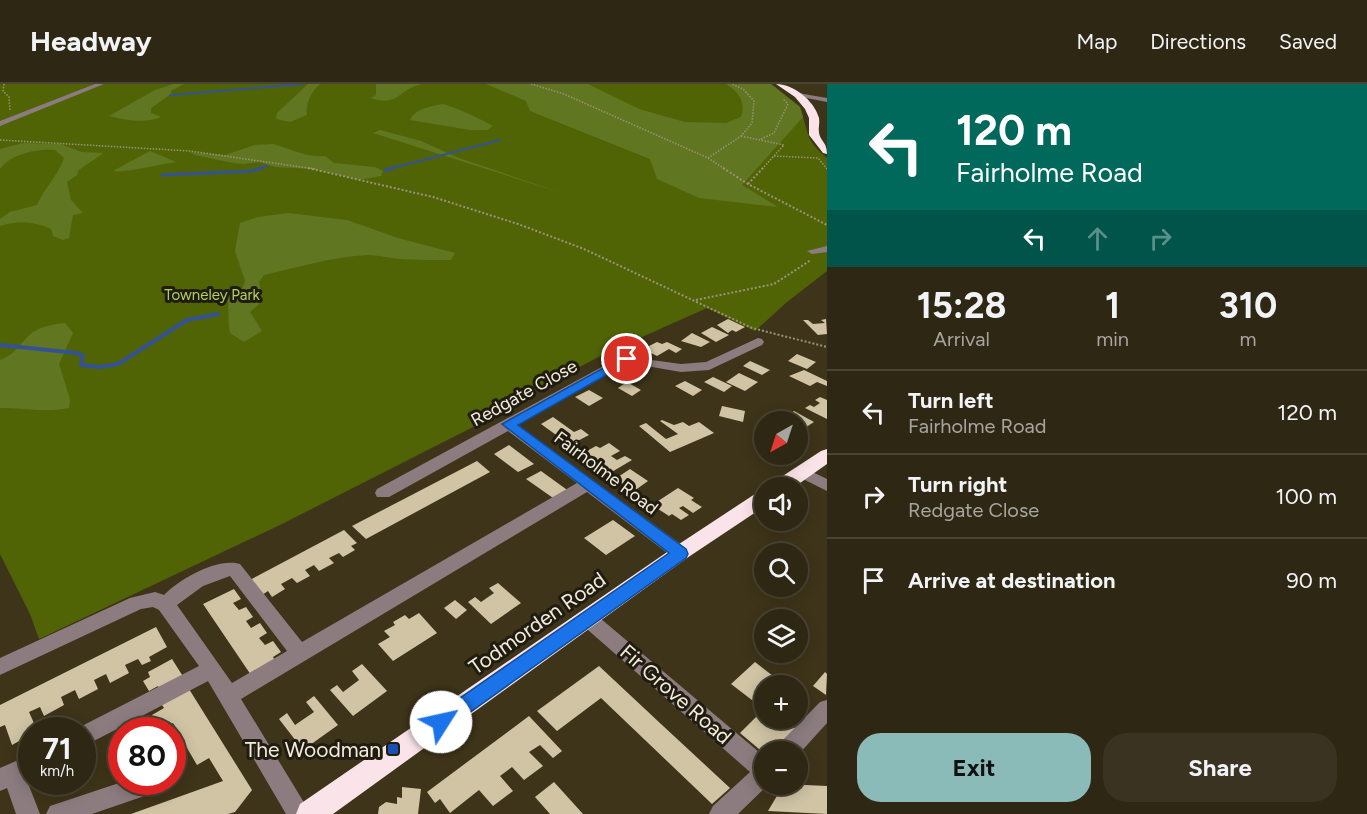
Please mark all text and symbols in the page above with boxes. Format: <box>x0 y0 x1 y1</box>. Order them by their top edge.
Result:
text: Headway <box>30 24 152 58</box>
text: Map <box>1076 29 1117 54</box>
text: Directions <box>1150 29 1246 54</box>
text: Saved <box>1279 29 1337 54</box>
text: 120 m <box>956 105 1072 156</box>
icon: left <box>857 108 935 186</box>
text: Fairholme Road <box>956 156 1143 189</box>
icon: left <box>1018 222 1051 255</box>
icon: ahead <box>1081 222 1114 255</box>
icon: right <box>1144 222 1177 255</box>
text: 15:28 <box>917 284 1007 327</box>
text: 1 <box>1105 284 1120 327</box>
text: 310 <box>1219 284 1277 327</box>
park label: Towneley Park <box>164 286 261 304</box>
text: Arrival <box>933 327 990 351</box>
text: min <box>1096 327 1129 351</box>
text: m <box>1239 327 1257 351</box>
pin <box>601 333 652 384</box>
icon: arrive <box>610 342 643 375</box>
street label: Redgate Close <box>467 355 581 431</box>
text: Turn left <box>908 387 994 414</box>
icon: left <box>857 396 890 429</box>
text: 120 m <box>1277 399 1337 426</box>
north arrow <box>754 411 808 465</box>
map controls <box>754 411 808 795</box>
text: Fairholme Road <box>908 414 1046 438</box>
street label: Fairholme Road <box>550 427 662 519</box>
text: Turn right <box>908 471 1007 498</box>
button: sound <box>754 477 808 531</box>
icon: right <box>857 480 890 513</box>
text: 100 m <box>1276 483 1337 510</box>
text: Redgate Close <box>908 498 1039 522</box>
button: search <box>754 543 808 597</box>
icon: arrive <box>857 564 890 597</box>
street label: Todmorden Road <box>464 567 610 679</box>
text: Arrive at destination <box>908 567 1116 594</box>
text: 90 m <box>1286 567 1337 594</box>
button: layers <box>754 609 808 663</box>
street label: Fir Grove Road <box>615 639 737 749</box>
button: + <box>754 675 808 729</box>
position arrow <box>409 690 473 754</box>
speed limit sign: 80 <box>108 717 186 795</box>
text: 71 <box>42 730 72 767</box>
button: Exit <box>857 733 1091 802</box>
button: Share <box>1103 733 1337 802</box>
place label: The Woodman <box>245 737 381 762</box>
button: − <box>754 741 808 795</box>
marker: The Woodman <box>386 742 400 756</box>
text: km/h <box>40 762 74 780</box>

